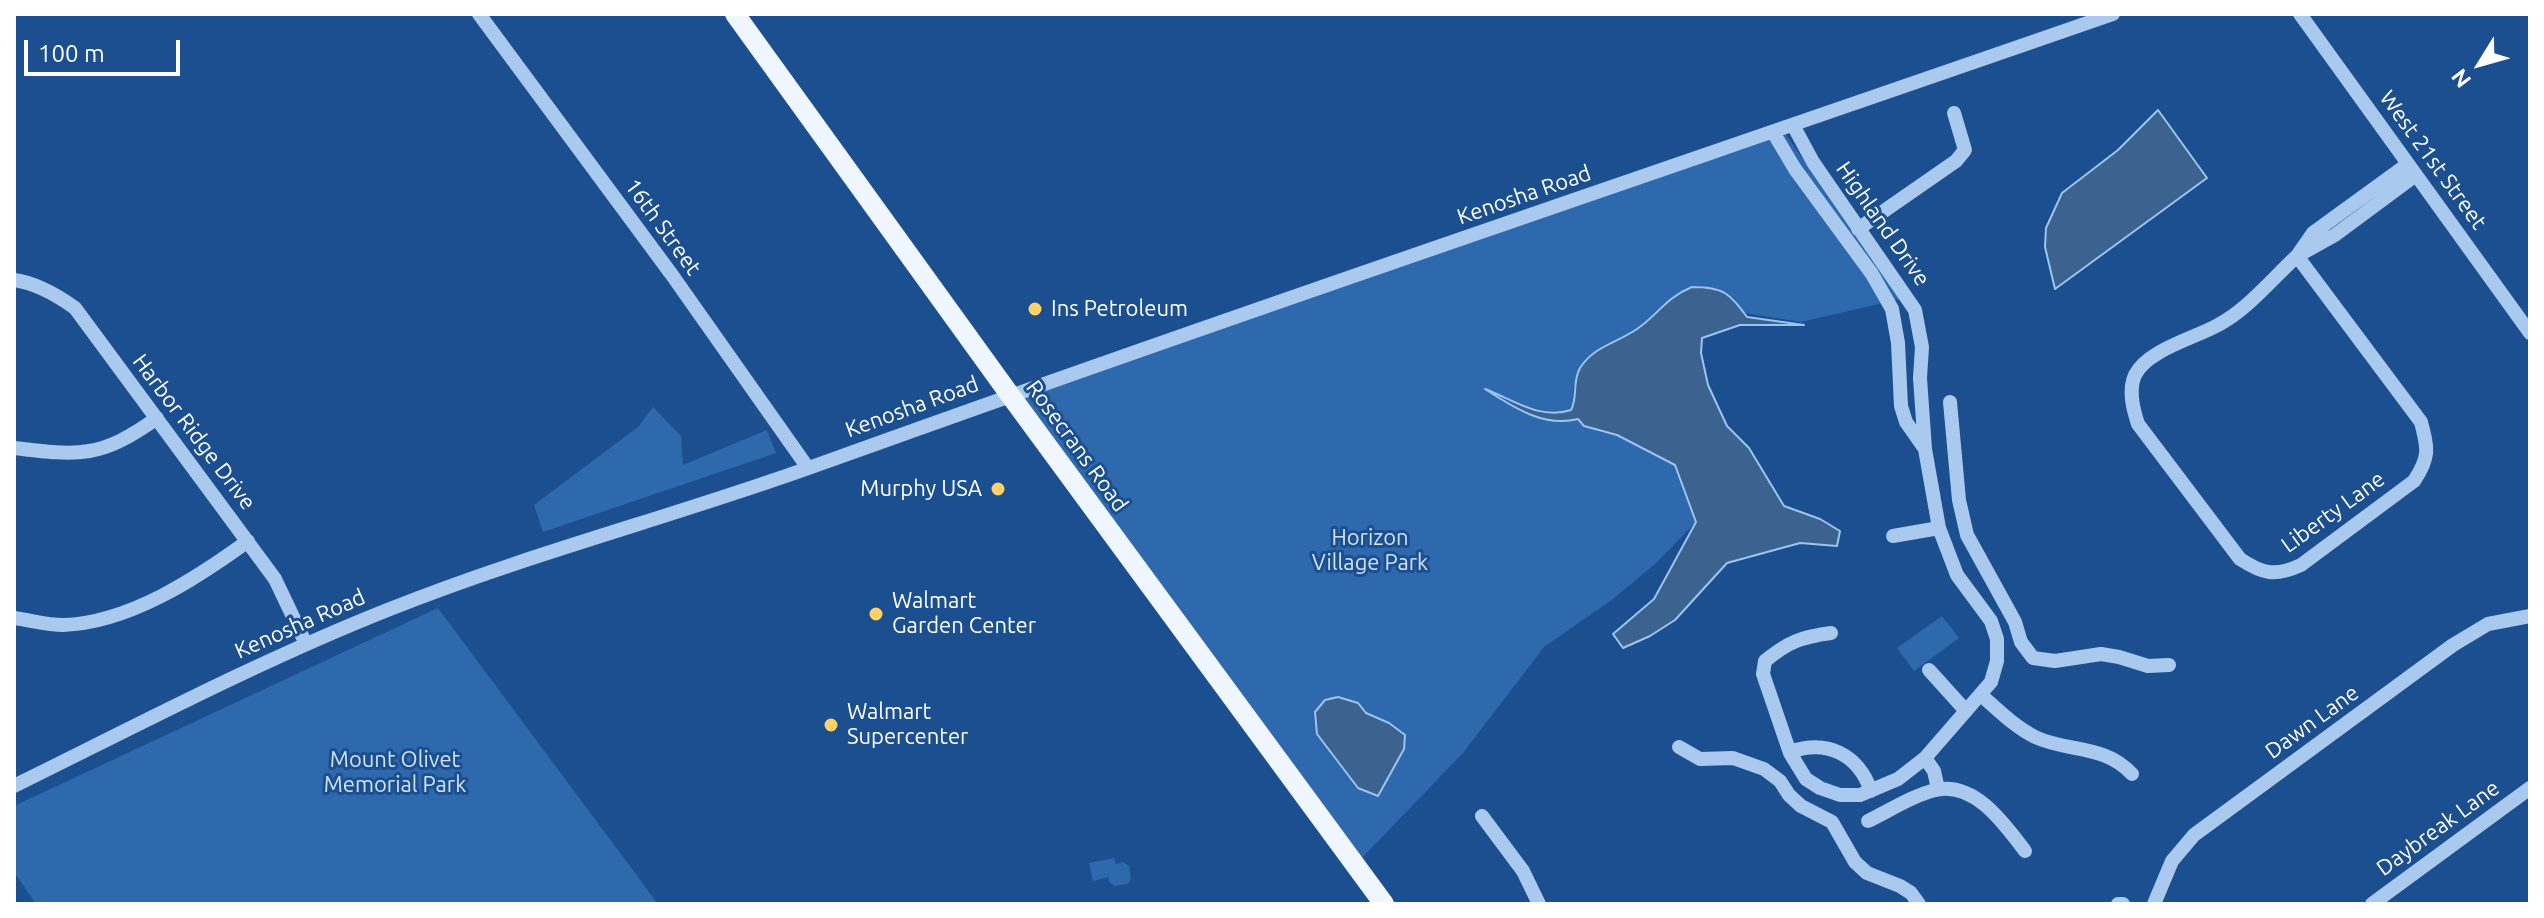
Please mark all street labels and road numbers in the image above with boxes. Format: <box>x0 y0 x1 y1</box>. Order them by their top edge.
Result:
street label: West 21st Street <box>2374 86 2492 234</box>
street label: Highland Drive <box>1830 157 1936 291</box>
street label: Kenosha Road <box>1454 160 1594 230</box>
street label: 16th Street <box>619 174 707 280</box>
street label: Harbor Ridge Drive <box>127 349 261 515</box>
street label: Kenosha Road <box>842 371 982 443</box>
street label: Rosecrans Road <box>1020 375 1134 517</box>
street label: Liberty Lane <box>2276 466 2390 558</box>
street label: Kenosha Road <box>231 583 369 665</box>
street label: Dawn Lane <box>2260 679 2364 765</box>
street label: Daybreak Lane <box>2371 775 2505 881</box>

